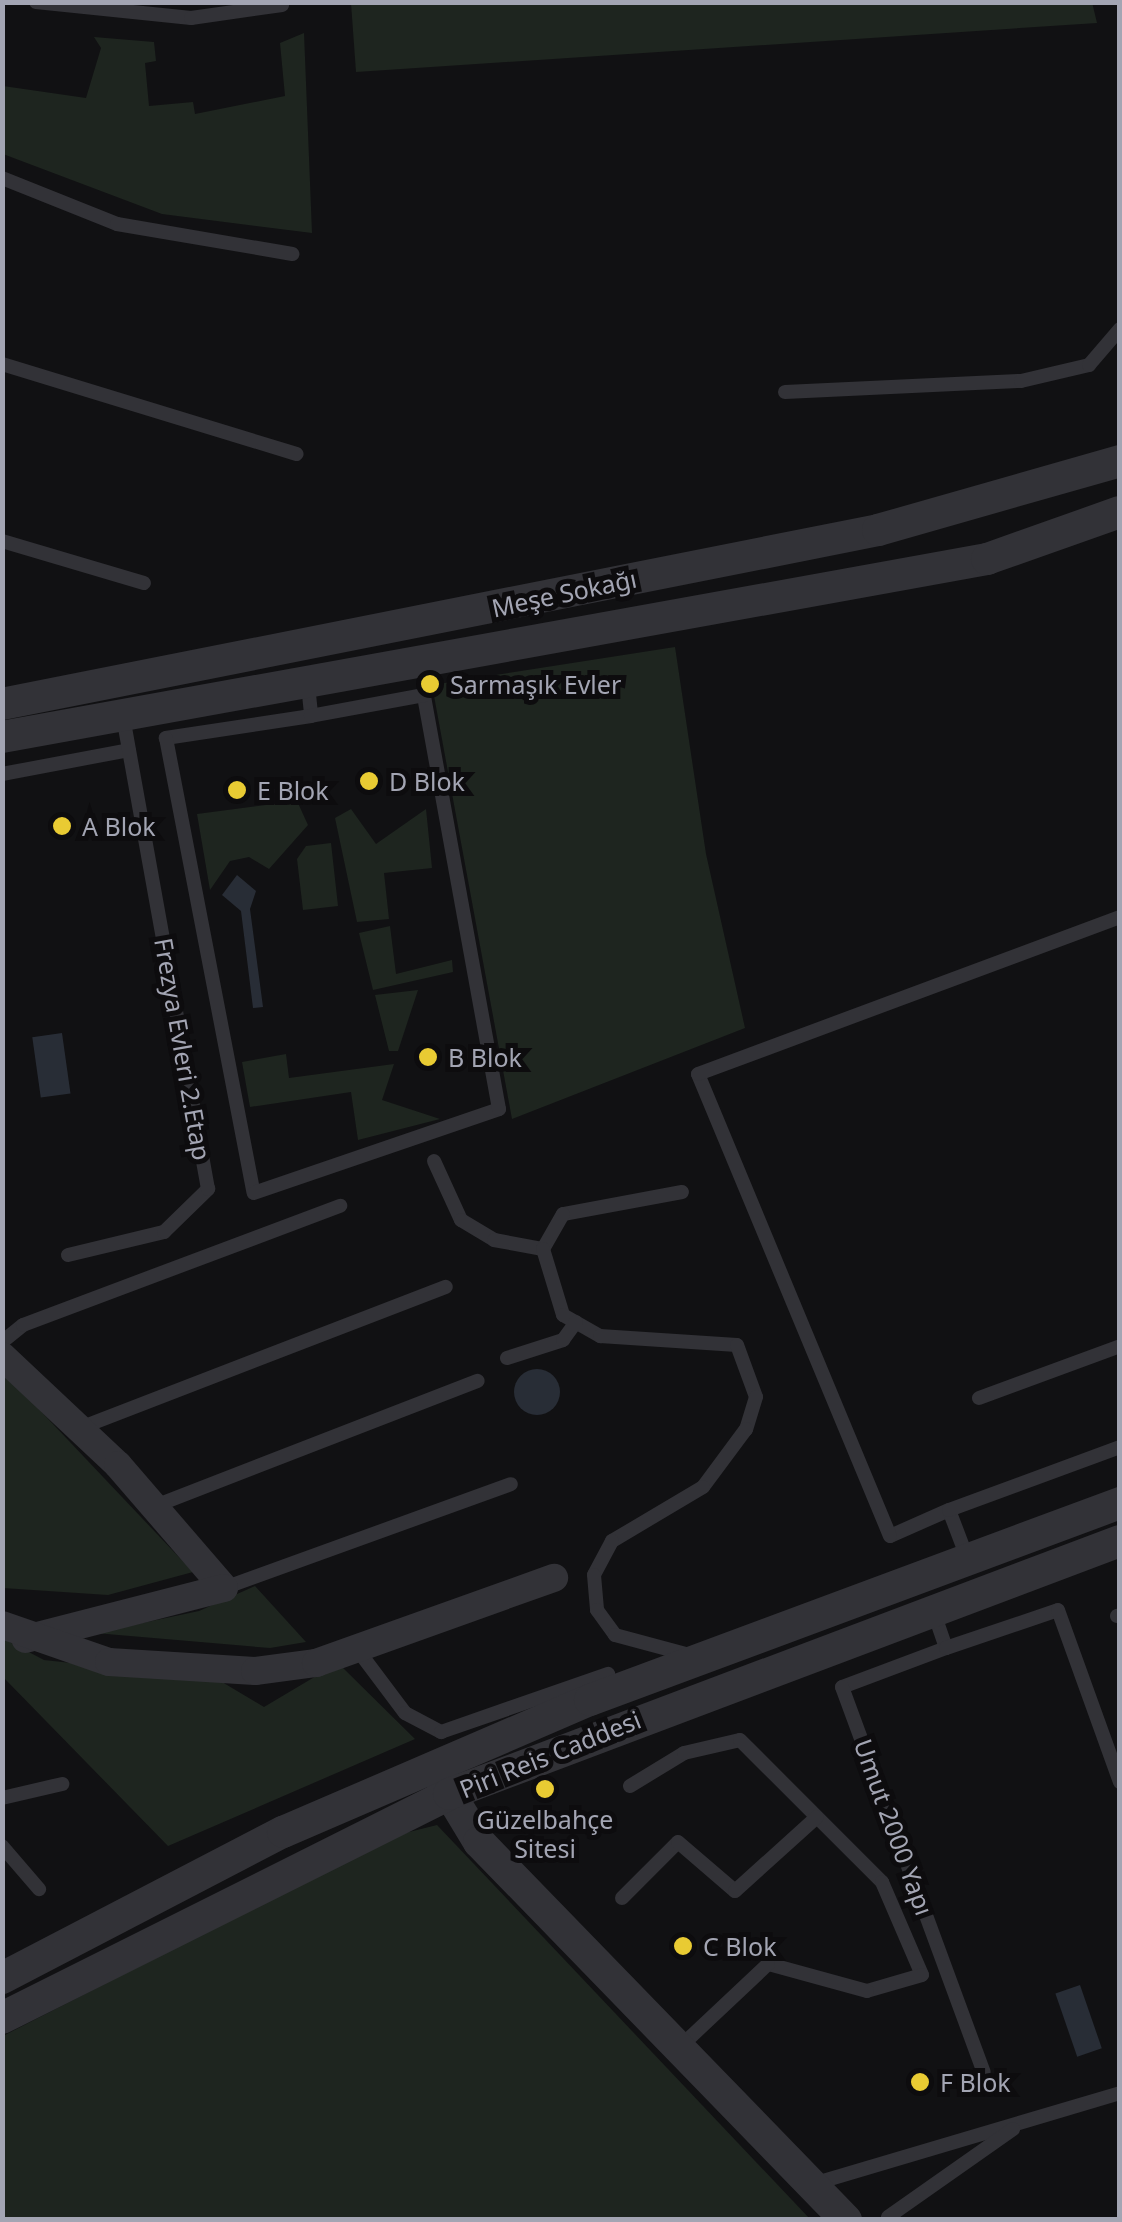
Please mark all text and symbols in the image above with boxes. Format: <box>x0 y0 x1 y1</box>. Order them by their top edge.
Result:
street label: Meşe Sokağı <box>489 563 639 623</box>
place label: Sarmaşık Evler <box>450 669 621 699</box>
marker: Sarmaşık Evler <box>419 673 441 695</box>
place label: D Blok <box>389 766 465 796</box>
marker: D Blok <box>358 770 380 792</box>
place label: E Blok <box>257 775 329 805</box>
marker: E Blok <box>226 779 248 801</box>
place label: A Blok <box>82 811 156 841</box>
marker: A Blok <box>51 815 73 837</box>
street label: Frezya Evleri 2.Etap <box>149 935 217 1163</box>
place label: B Blok <box>448 1042 522 1072</box>
marker: B Blok <box>417 1046 439 1068</box>
street label: Piri Reis Caddesi <box>455 1704 645 1804</box>
street label: Umut 2000 Yapı <box>848 1735 940 1919</box>
marker: Güzelbahçe Sitesi <box>534 1778 556 1800</box>
place label: Güzelbahçe Sitesi <box>477 1805 613 1864</box>
place label: C Blok <box>703 1931 776 1961</box>
marker: C Blok <box>672 1935 694 1957</box>
place label: F Blok <box>940 2067 1011 2097</box>
marker: F Blok <box>909 2071 931 2093</box>

